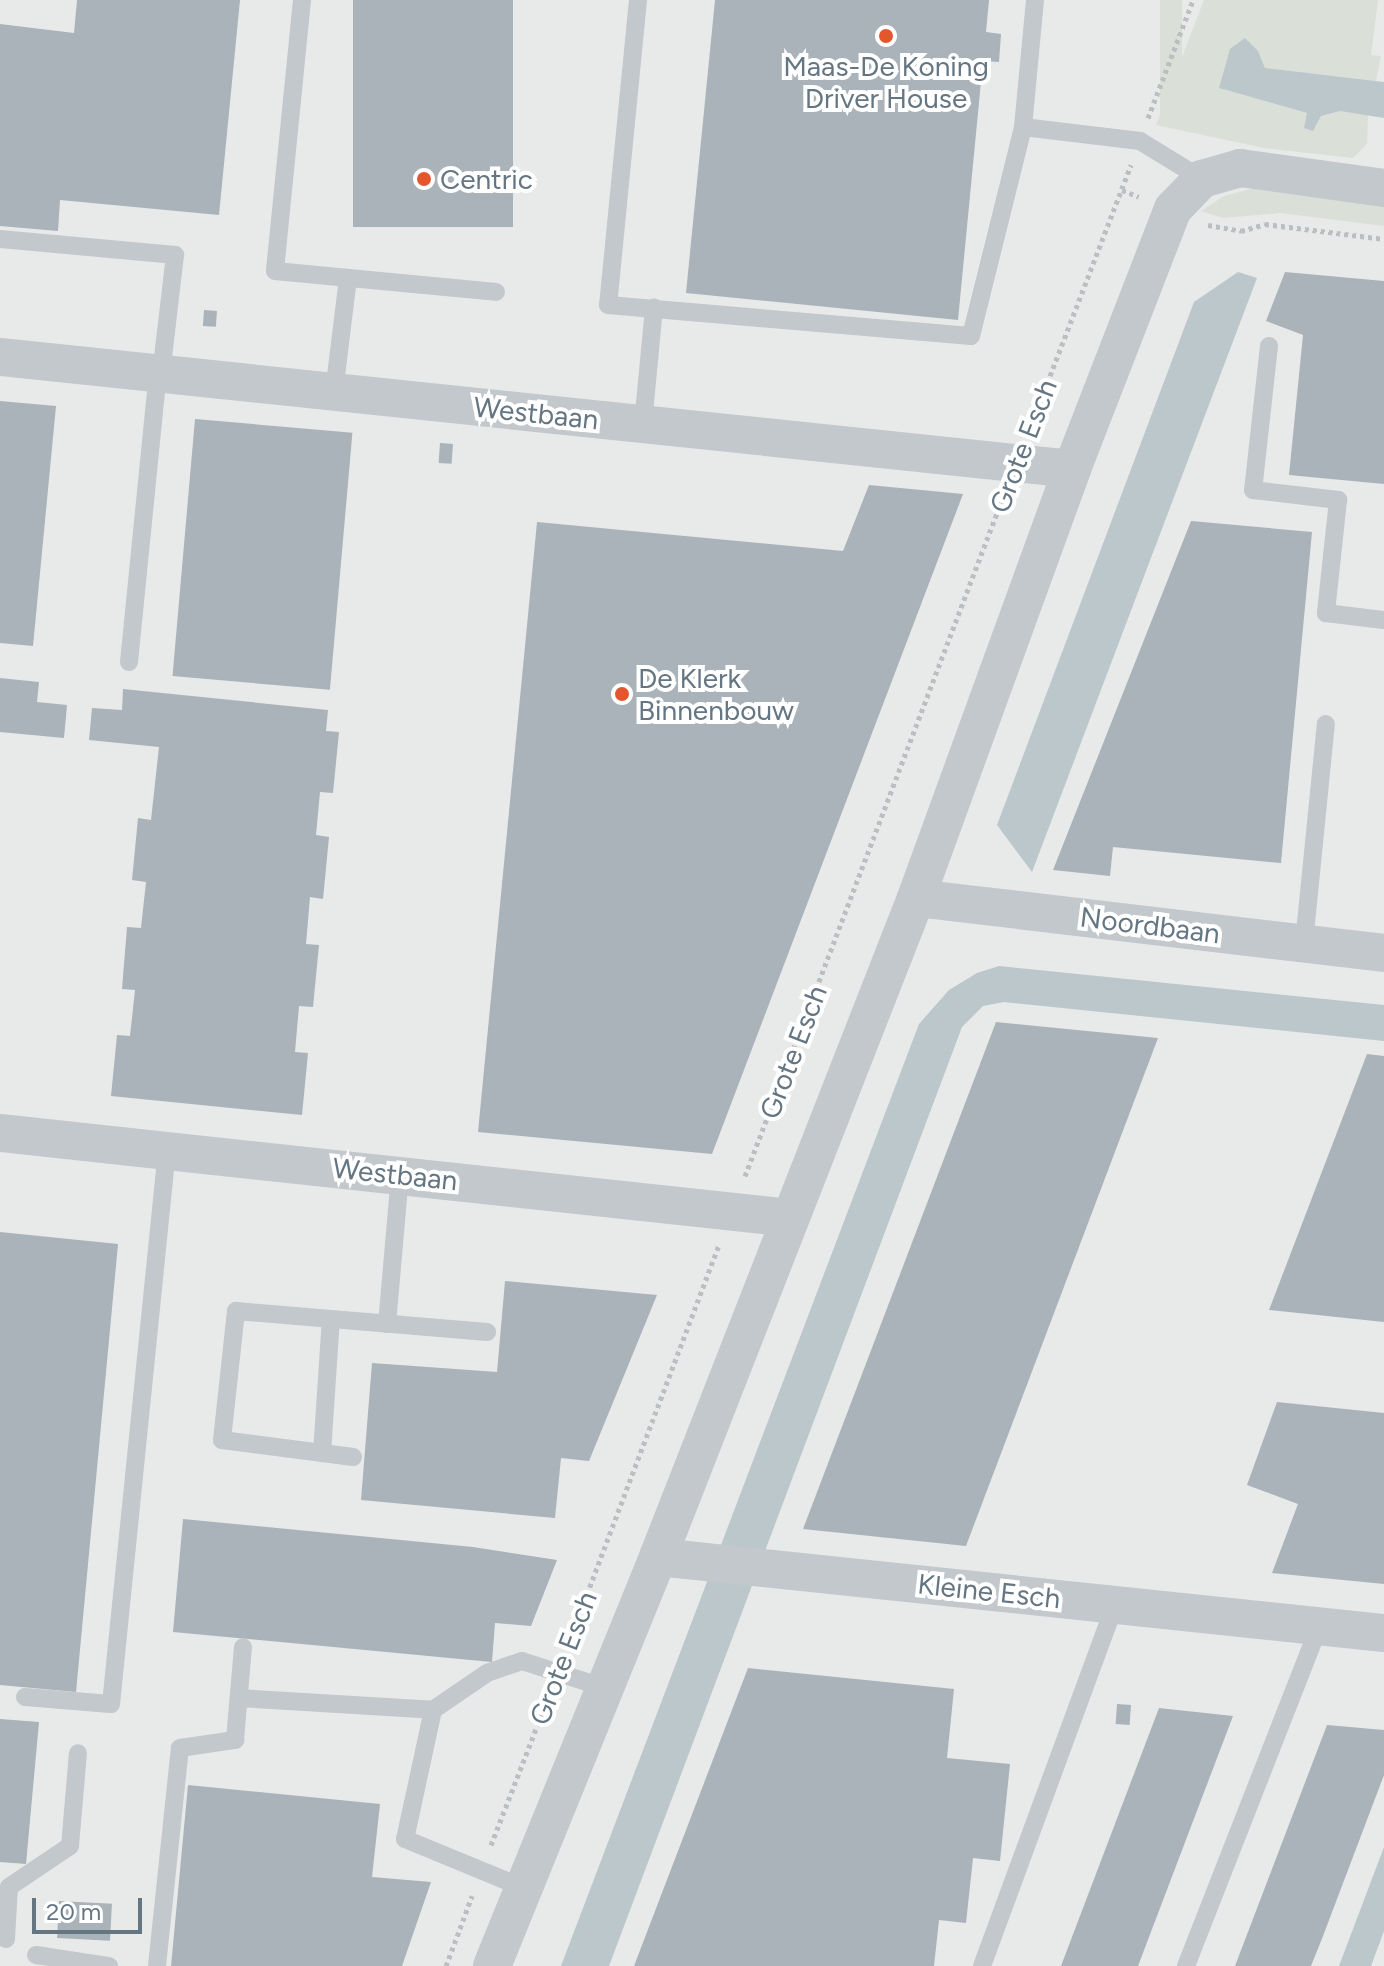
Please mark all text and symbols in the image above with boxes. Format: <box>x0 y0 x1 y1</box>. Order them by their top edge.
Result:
marker: Maas-De Koning Driver House <box>877 27 895 45</box>
place label: Maas-De Koning Driver House <box>783 49 989 115</box>
place label: Centric <box>440 162 533 196</box>
marker: Centric <box>415 170 433 188</box>
street label: Grote Esch <box>982 375 1064 517</box>
street label: Westbaan <box>472 390 600 436</box>
place label: De Klerk Binnenbouw <box>638 661 794 727</box>
marker: De Klerk Binnenbouw <box>613 685 631 703</box>
street label: Noordbaan <box>1078 900 1222 950</box>
street label: Grote Esch <box>752 981 834 1123</box>
street label: Westbaan <box>331 1151 459 1197</box>
street label: Kleine Esch <box>916 1567 1062 1615</box>
street label: Grote Esch <box>522 1587 604 1729</box>
scale bar <box>36 1882 146 1932</box>
text: 20 m <box>46 1897 101 1926</box>

